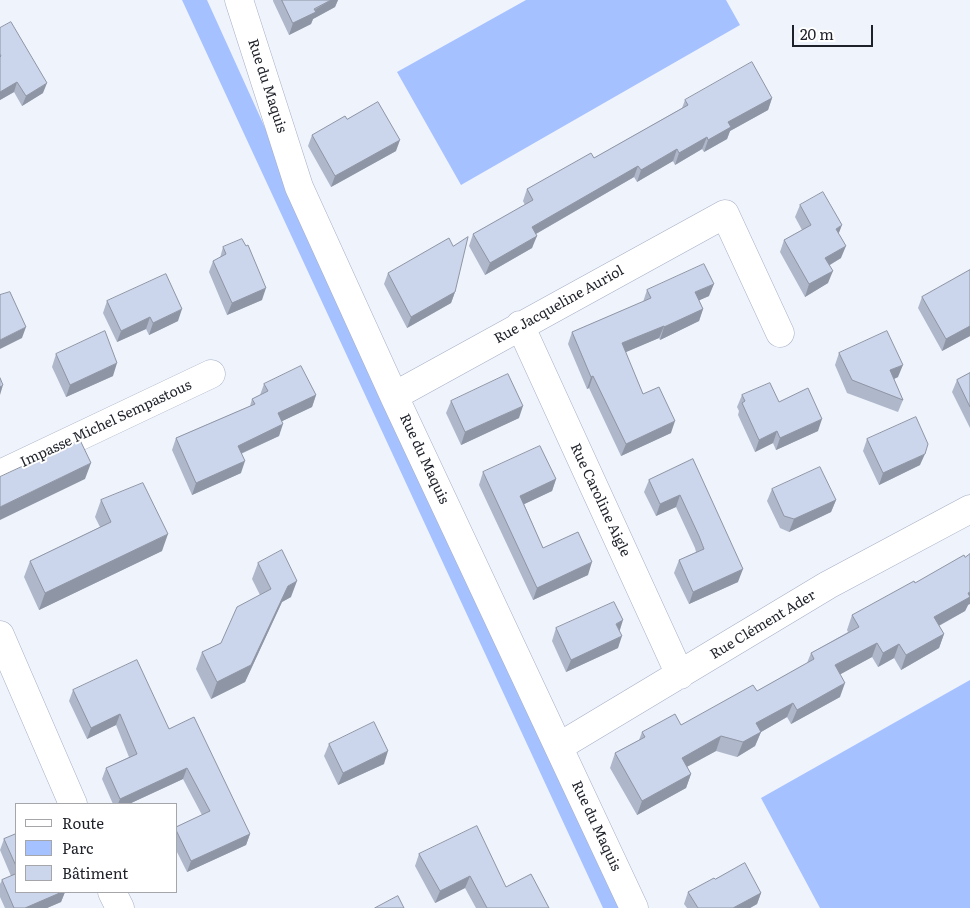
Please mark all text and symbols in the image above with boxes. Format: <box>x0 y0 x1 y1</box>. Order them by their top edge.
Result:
scale bar <box>795 15 876 47</box>
text: 20 m <box>800 22 834 45</box>
street label: Rue du Maquis <box>244 37 290 135</box>
street label: Rue Jacqueline Auriol <box>491 262 627 348</box>
street label: Impasse Michel Sempastous <box>18 377 194 471</box>
street label: Rue du Maquis <box>396 411 452 507</box>
street label: Rue Caroline Aigle <box>566 441 634 559</box>
street label: Rue Clément Ader <box>707 587 819 663</box>
street label: Rue du Maquis <box>568 778 624 874</box>
legend <box>15 803 178 893</box>
text: Route <box>62 811 104 834</box>
text: Parc <box>62 836 93 859</box>
text: Bâtiment <box>62 861 128 884</box>

